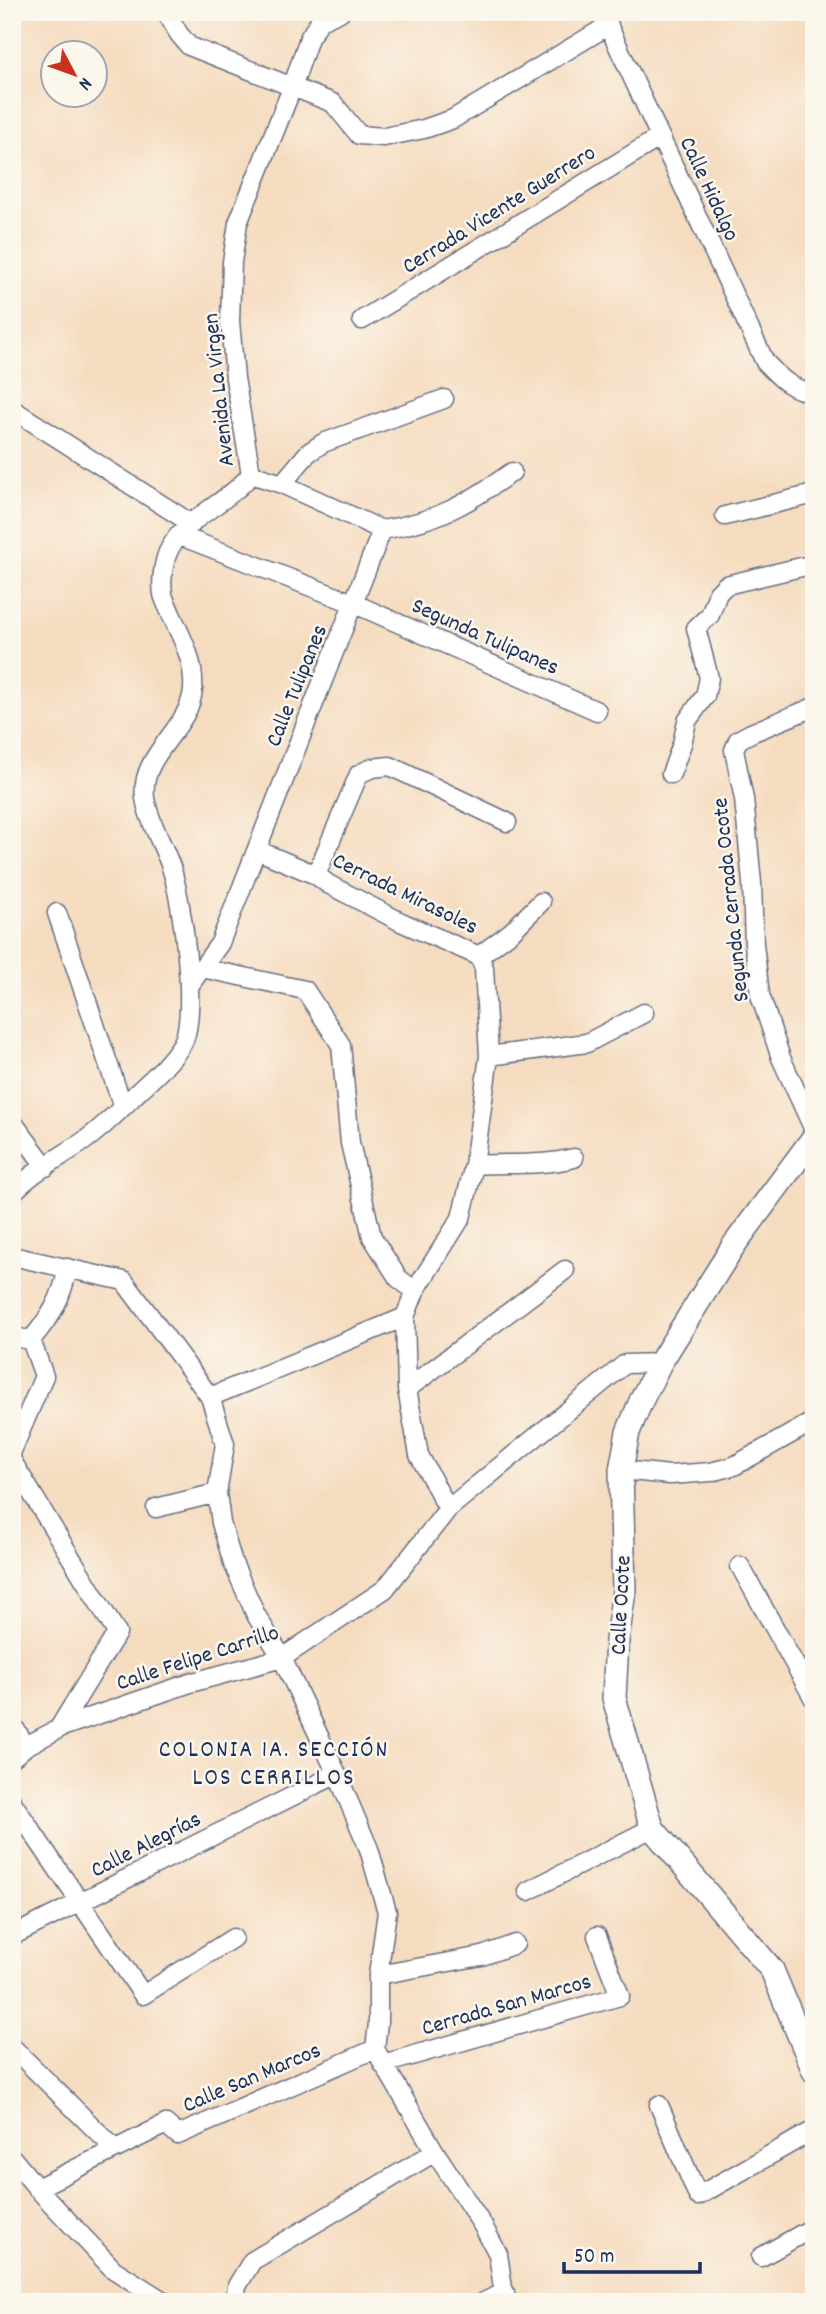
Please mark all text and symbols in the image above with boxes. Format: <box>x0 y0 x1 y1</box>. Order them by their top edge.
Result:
north arrow <box>38 38 108 108</box>
text: N <box>71 70 97 95</box>
street label: Calle Hidalgo <box>669 132 746 247</box>
street label: Cerrada Vicente Guerrero <box>397 138 603 284</box>
street label: Avenida La Virgen <box>196 311 245 468</box>
street label: Segunda Tulipanes <box>406 591 564 685</box>
street label: Calle Tulipanes <box>259 620 338 752</box>
street label: Segunda Cerrada Ocote <box>705 796 760 1003</box>
street label: Cerrada Mirasoles <box>326 846 483 945</box>
street label: Calle Ocote <box>603 1554 642 1656</box>
street label: Calle Felipe Carrillo <box>113 1618 284 1701</box>
district label: COLONIA 1A. SECCIÓN LOS CERRILLOS <box>159 1734 389 1796</box>
street label: Calle Alegrías <box>86 1804 208 1888</box>
street label: Cerrada San Marcos <box>418 1966 596 2046</box>
street label: Calle San Marcos <box>178 2035 327 2123</box>
scale bar <box>564 2230 700 2274</box>
text: 50 m <box>574 2243 614 2273</box>

